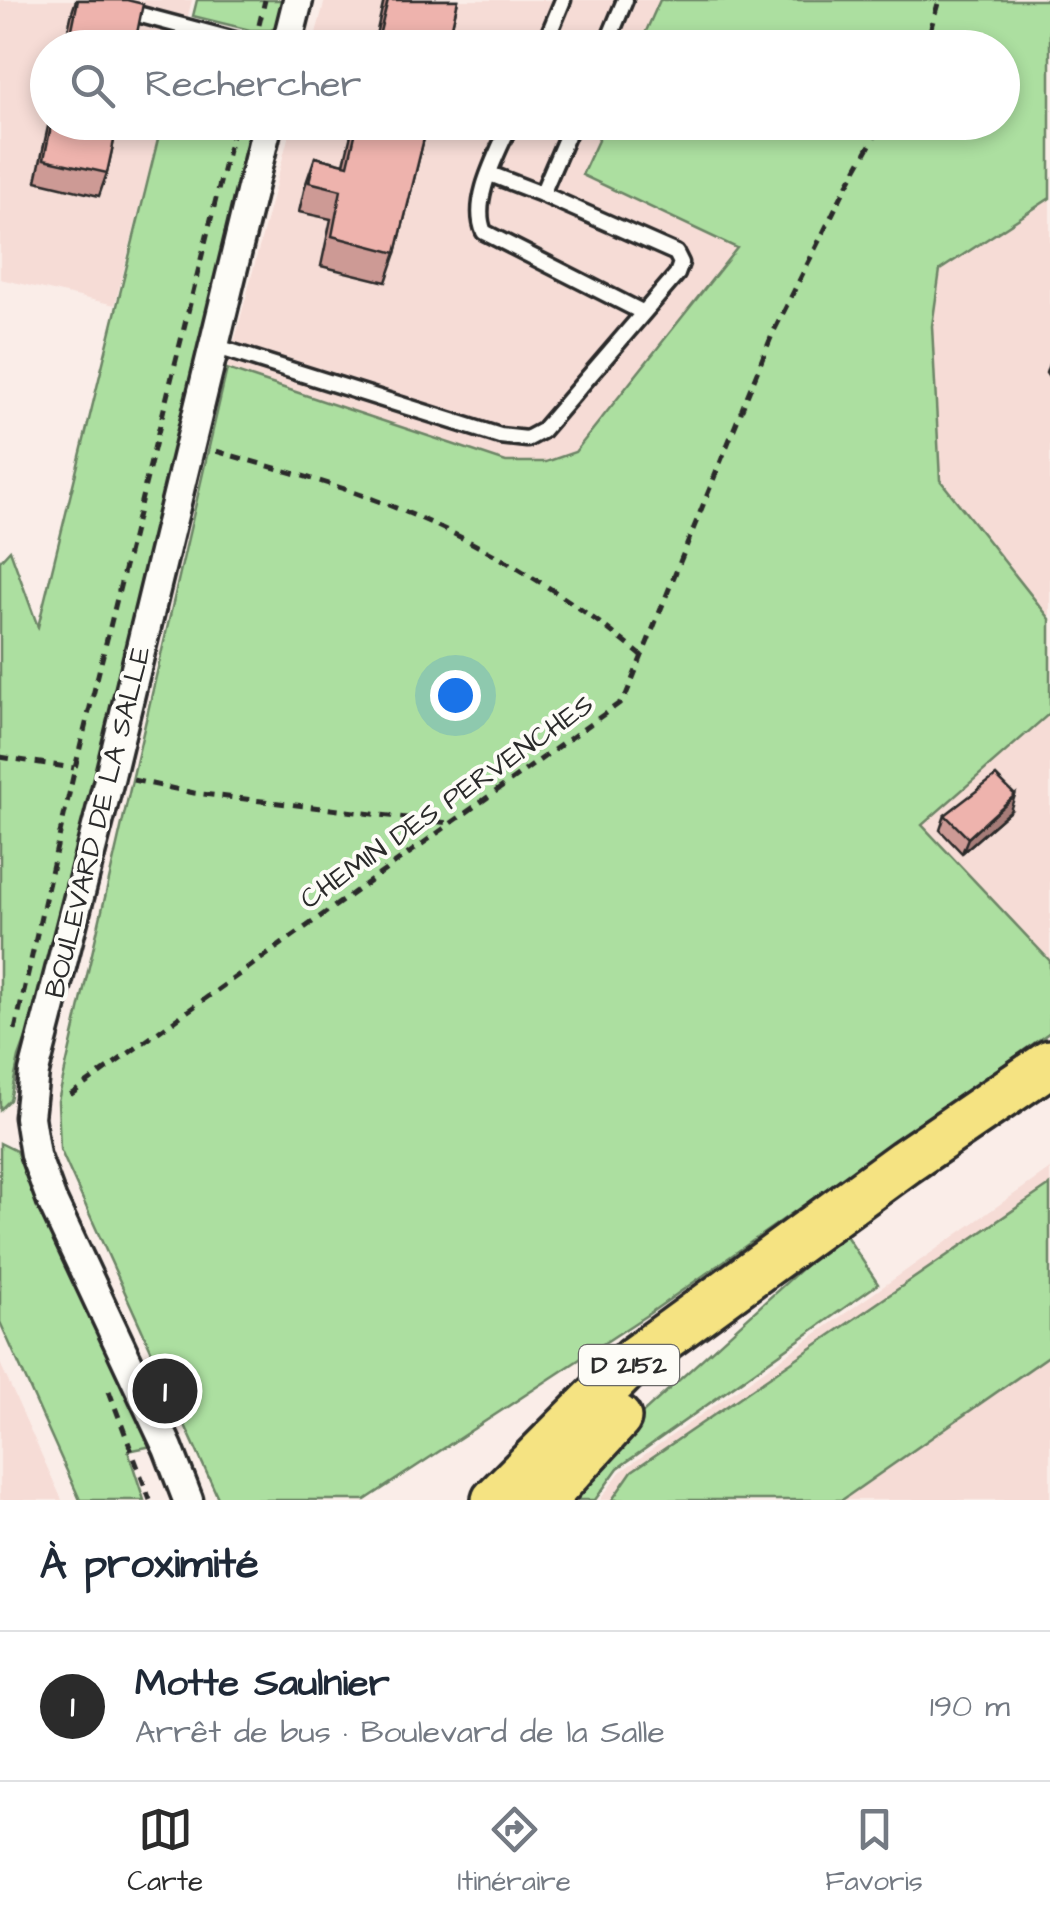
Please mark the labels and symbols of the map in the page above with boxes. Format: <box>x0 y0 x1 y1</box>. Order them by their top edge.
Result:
street label: BOULEVARD DE LA SALLE <box>35 642 161 1002</box>
your location <box>430 670 481 721</box>
street label: CHEMIN DES PERVENCHES <box>292 685 602 919</box>
road number: D 2152 <box>579 1345 679 1385</box>
pin: 1 <box>132 1354 198 1428</box>

